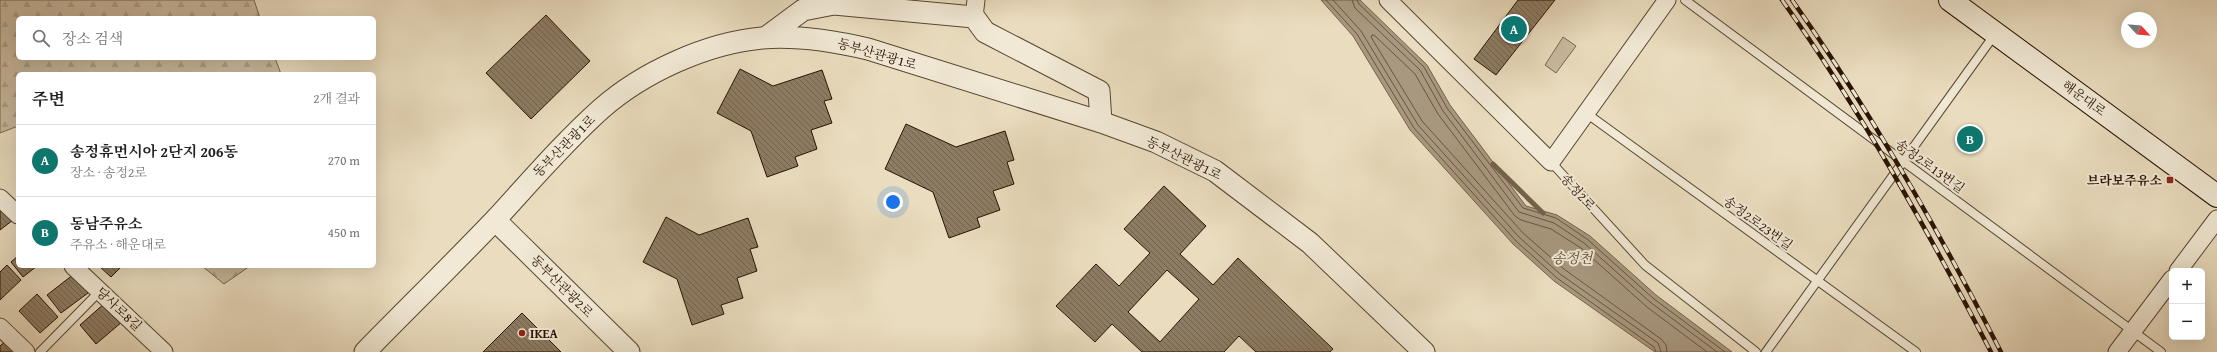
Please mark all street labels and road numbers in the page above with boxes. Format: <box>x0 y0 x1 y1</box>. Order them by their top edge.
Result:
street label: 동부산관광1로 <box>835 34 919 75</box>
street label: 해운대로 <box>2058 76 2110 121</box>
street label: 동부산관광1로 <box>528 110 600 182</box>
street label: 동부산관광1로 <box>1143 132 1225 185</box>
street label: 송정2로13번길 <box>1891 134 1969 198</box>
street label: 송정2로 <box>1556 169 1600 215</box>
street label: 송정2로23번길 <box>1719 191 1797 255</box>
street label: 동부산관광2로 <box>526 250 598 322</box>
street label: 당사로8길 <box>92 283 146 335</box>

